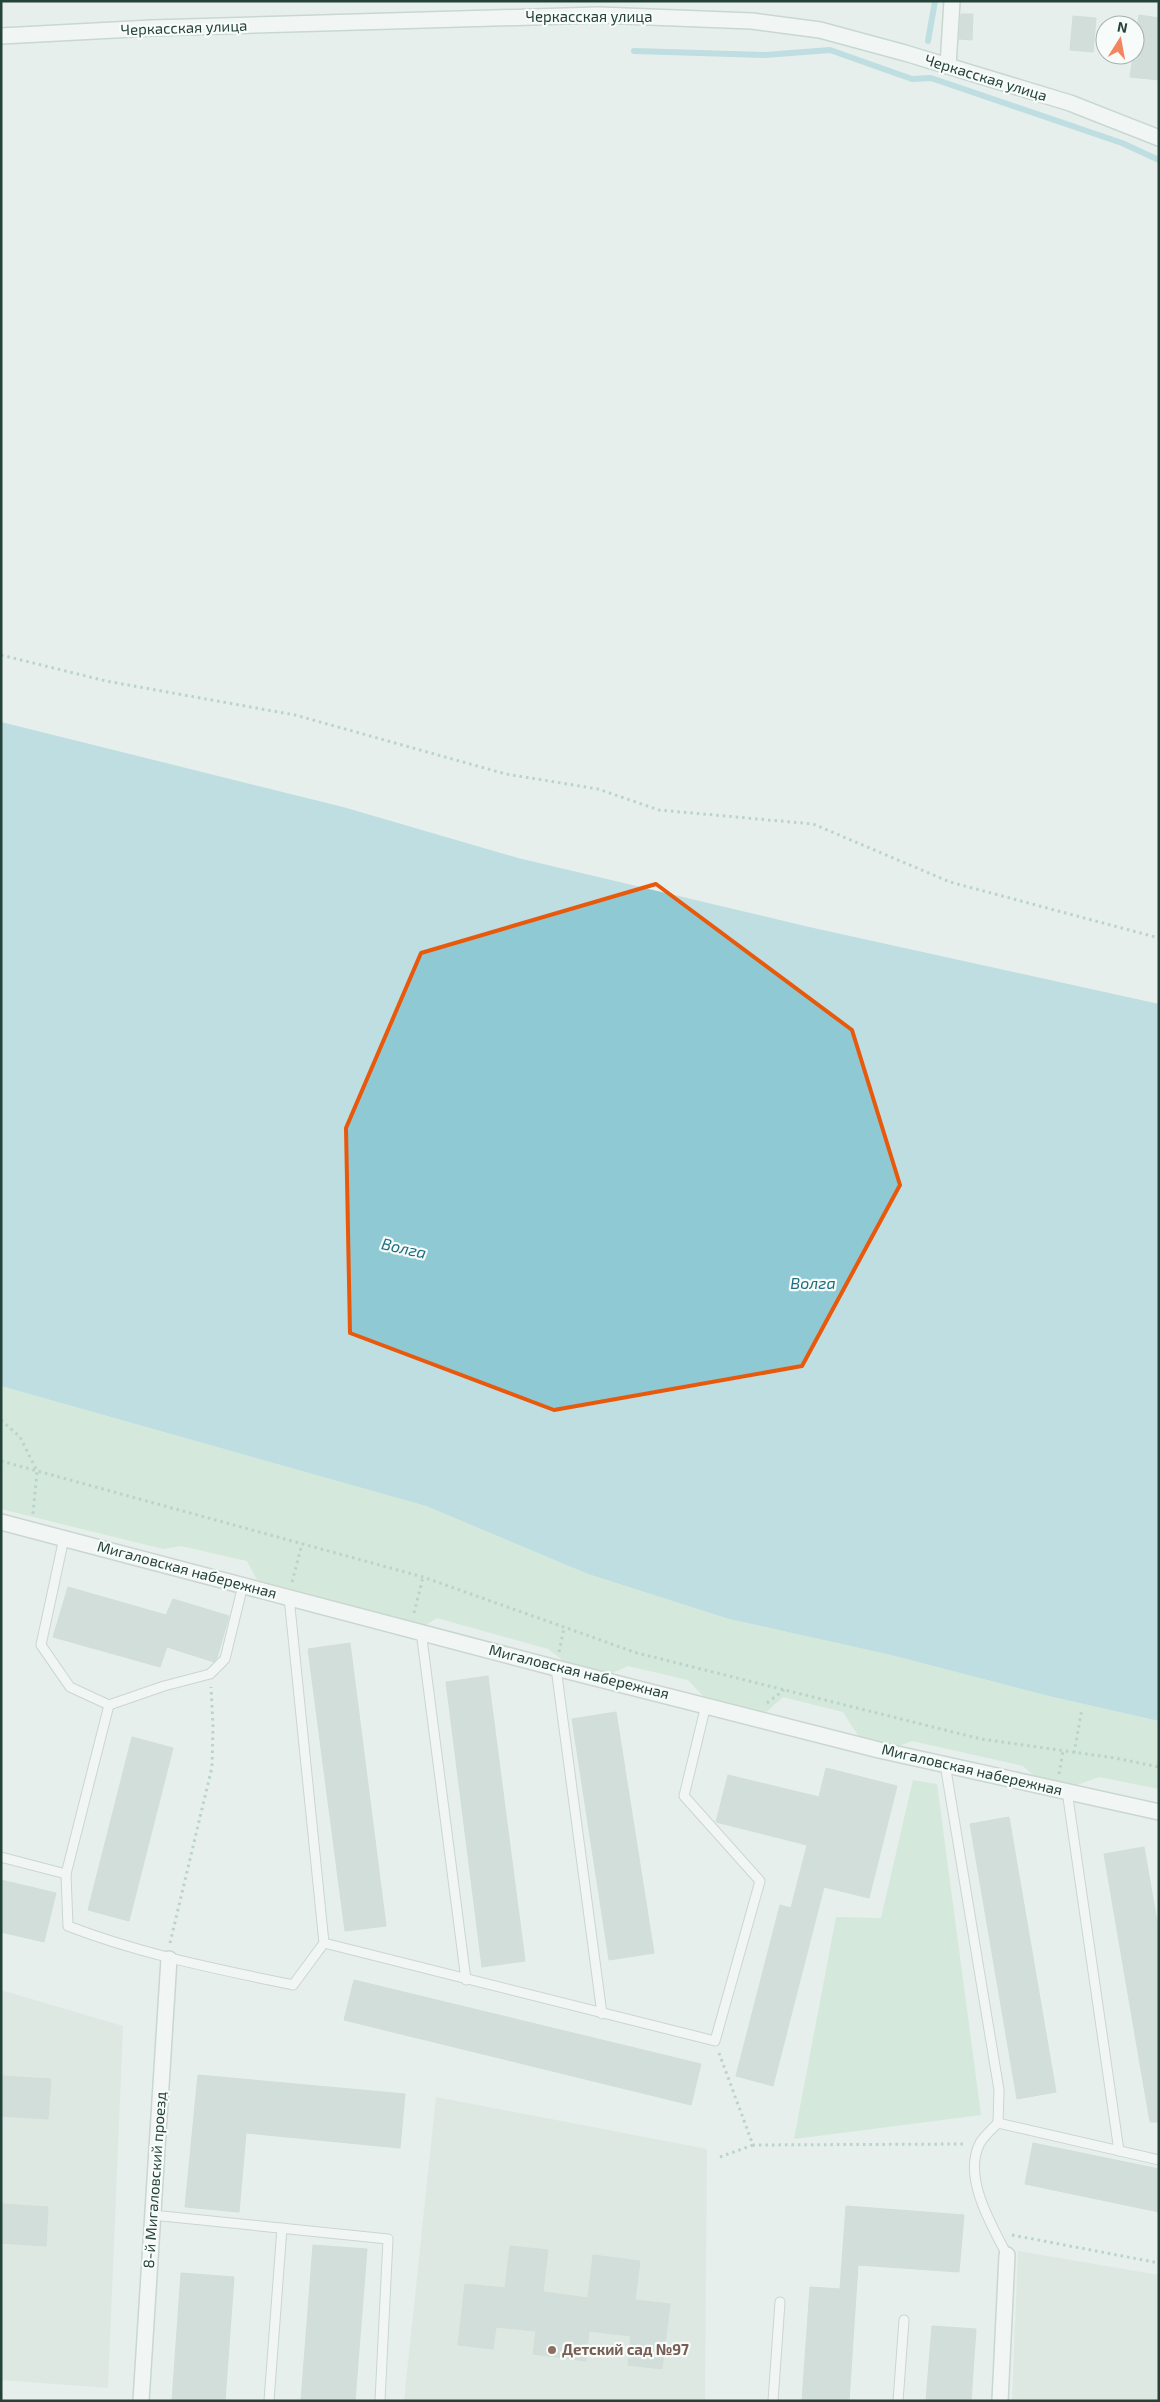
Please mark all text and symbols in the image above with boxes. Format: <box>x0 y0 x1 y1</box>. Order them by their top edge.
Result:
street label: Черкасская улица <box>526 7 652 26</box>
north arrow <box>1095 15 1145 65</box>
street label: Черкасская улица <box>120 16 248 39</box>
text: N <box>1116 17 1129 36</box>
street label: Черкасская улица <box>923 50 1050 105</box>
water label: Волга <box>380 1233 428 1262</box>
water label: Волга <box>790 1273 836 1292</box>
street label: Мигаловская набережная <box>96 1536 279 1602</box>
street label: Мигаловская набережная <box>487 1640 671 1702</box>
street label: Мигаловская набережная <box>880 1739 1064 1799</box>
street label: 8-й Мигаловский проезд <box>139 2091 169 2269</box>
place label: Детский сад №97 <box>562 2340 689 2358</box>
marker: Детский сад №97 <box>546 2344 558 2356</box>

